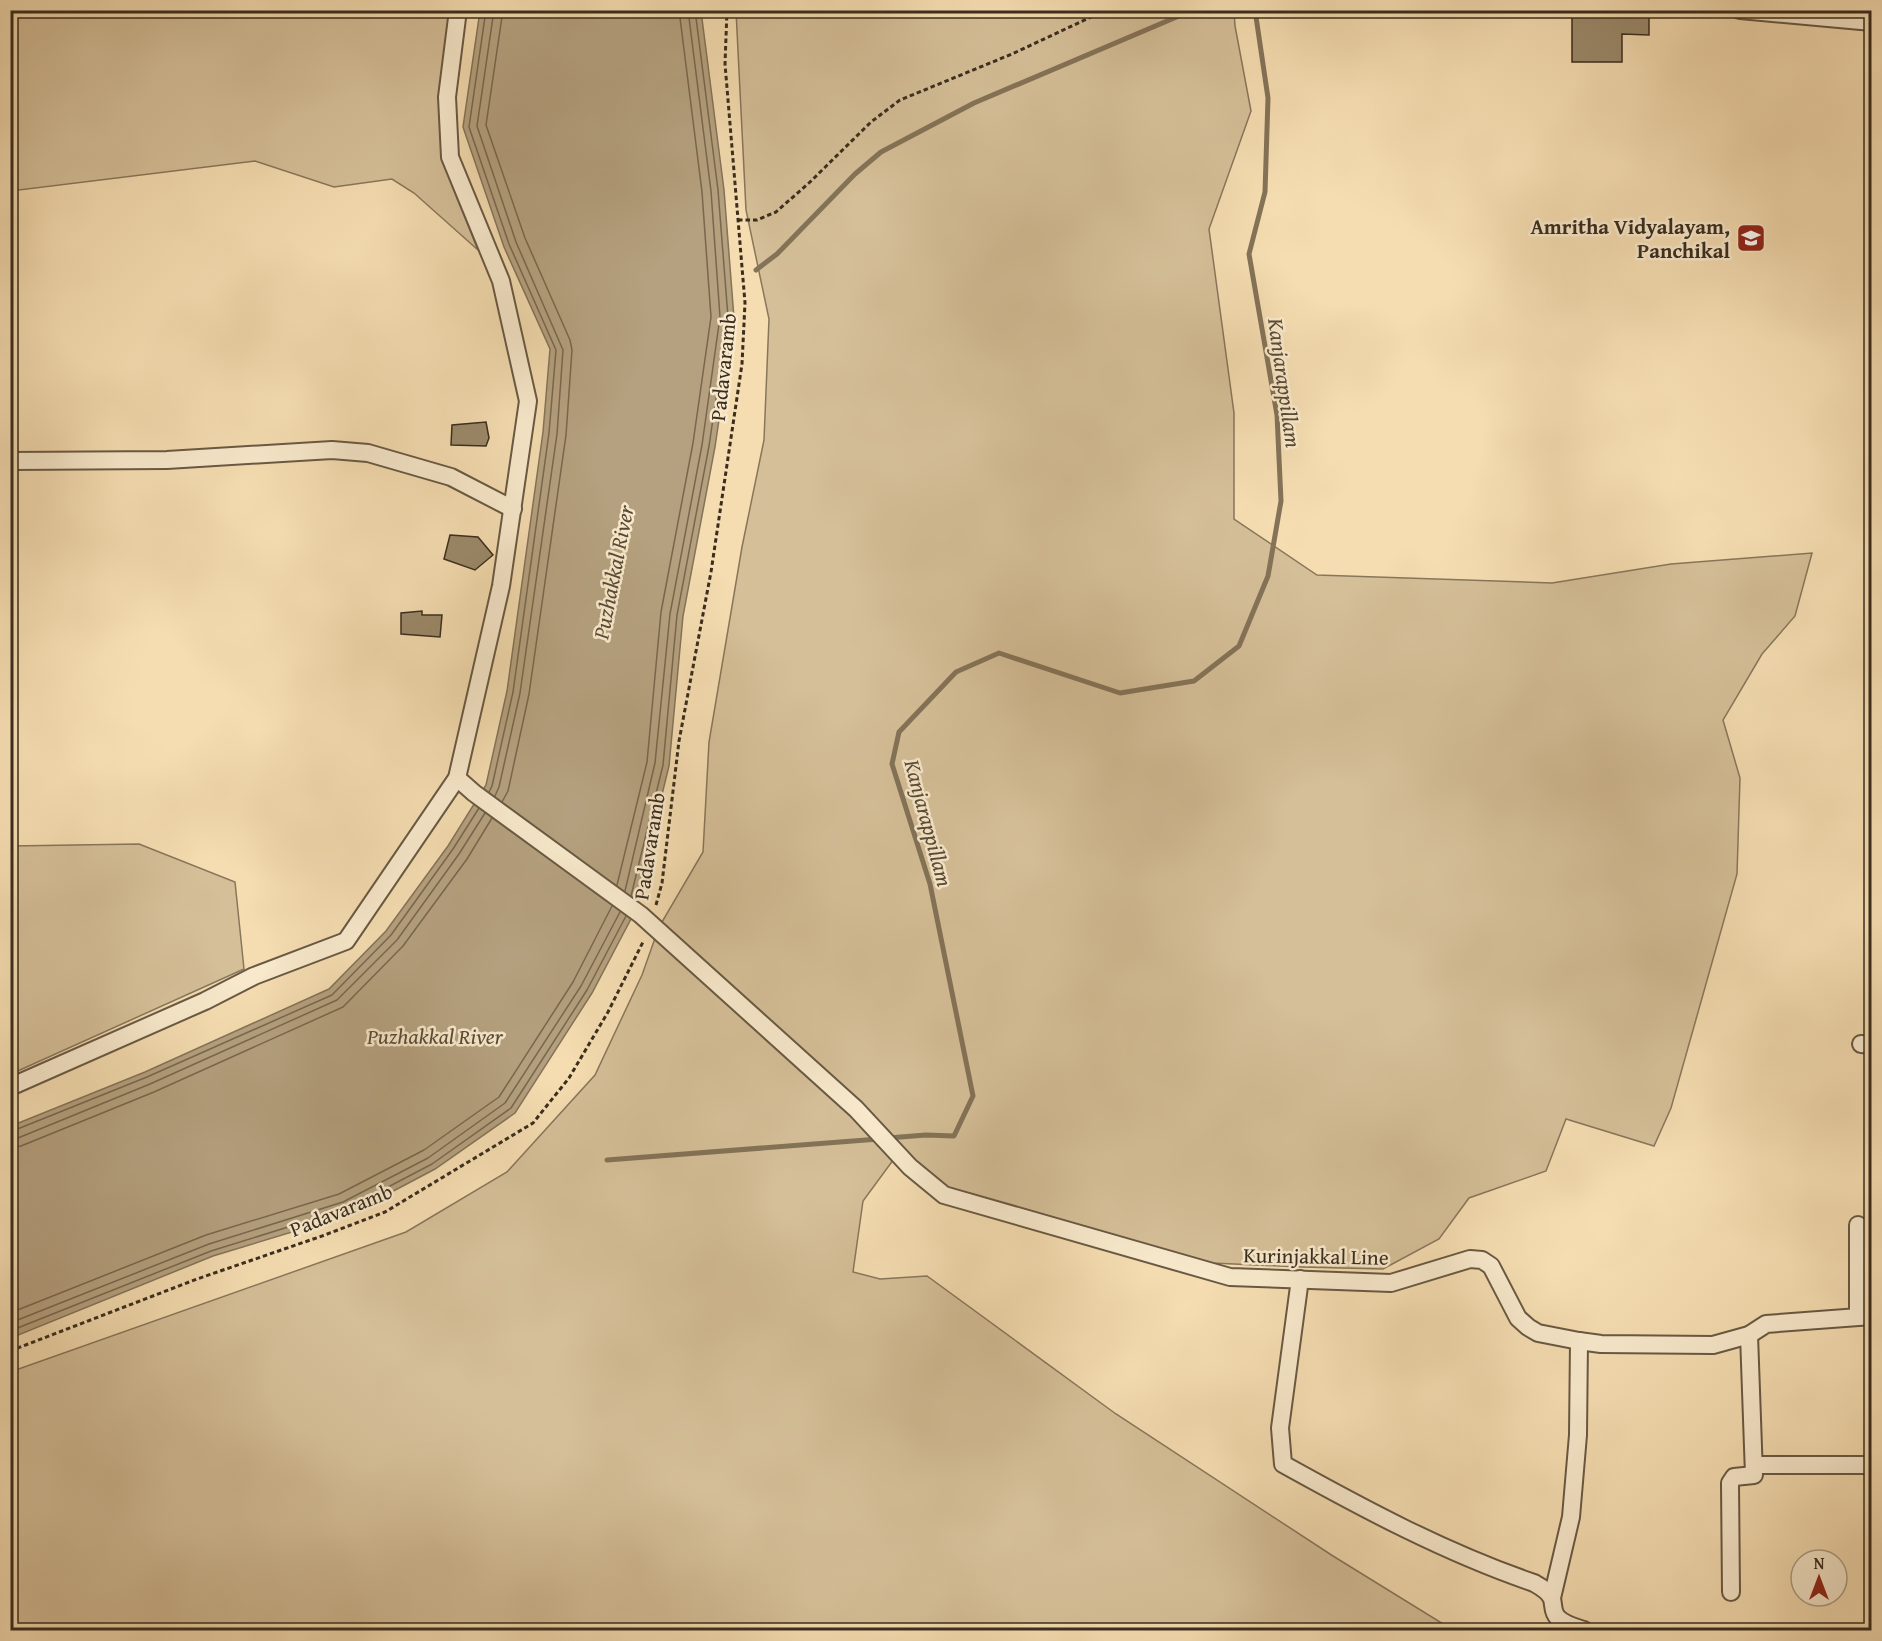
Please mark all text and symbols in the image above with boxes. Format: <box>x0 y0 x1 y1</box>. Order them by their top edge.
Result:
place label: Amritha Vidyalayam, Panchikal <box>1530 211 1730 266</box>
school or university icon: Amritha Vidyalayam, Panchikal <box>1735 222 1767 254</box>
street label: Padavaramb <box>702 311 744 423</box>
water label: Kanjarappillam <box>1260 315 1310 450</box>
water label: Puzhakkal River <box>584 501 642 643</box>
water label: Kanjarappillam <box>896 755 961 890</box>
street label: Padavaramb <box>625 790 673 902</box>
water label: Puzhakkal River <box>366 1020 504 1052</box>
street label: Padavaramb <box>285 1175 397 1245</box>
street label: Kurinjakkal Line <box>1243 1239 1389 1273</box>
north arrow <box>1789 1548 1849 1608</box>
text: N <box>1814 1551 1825 1575</box>

